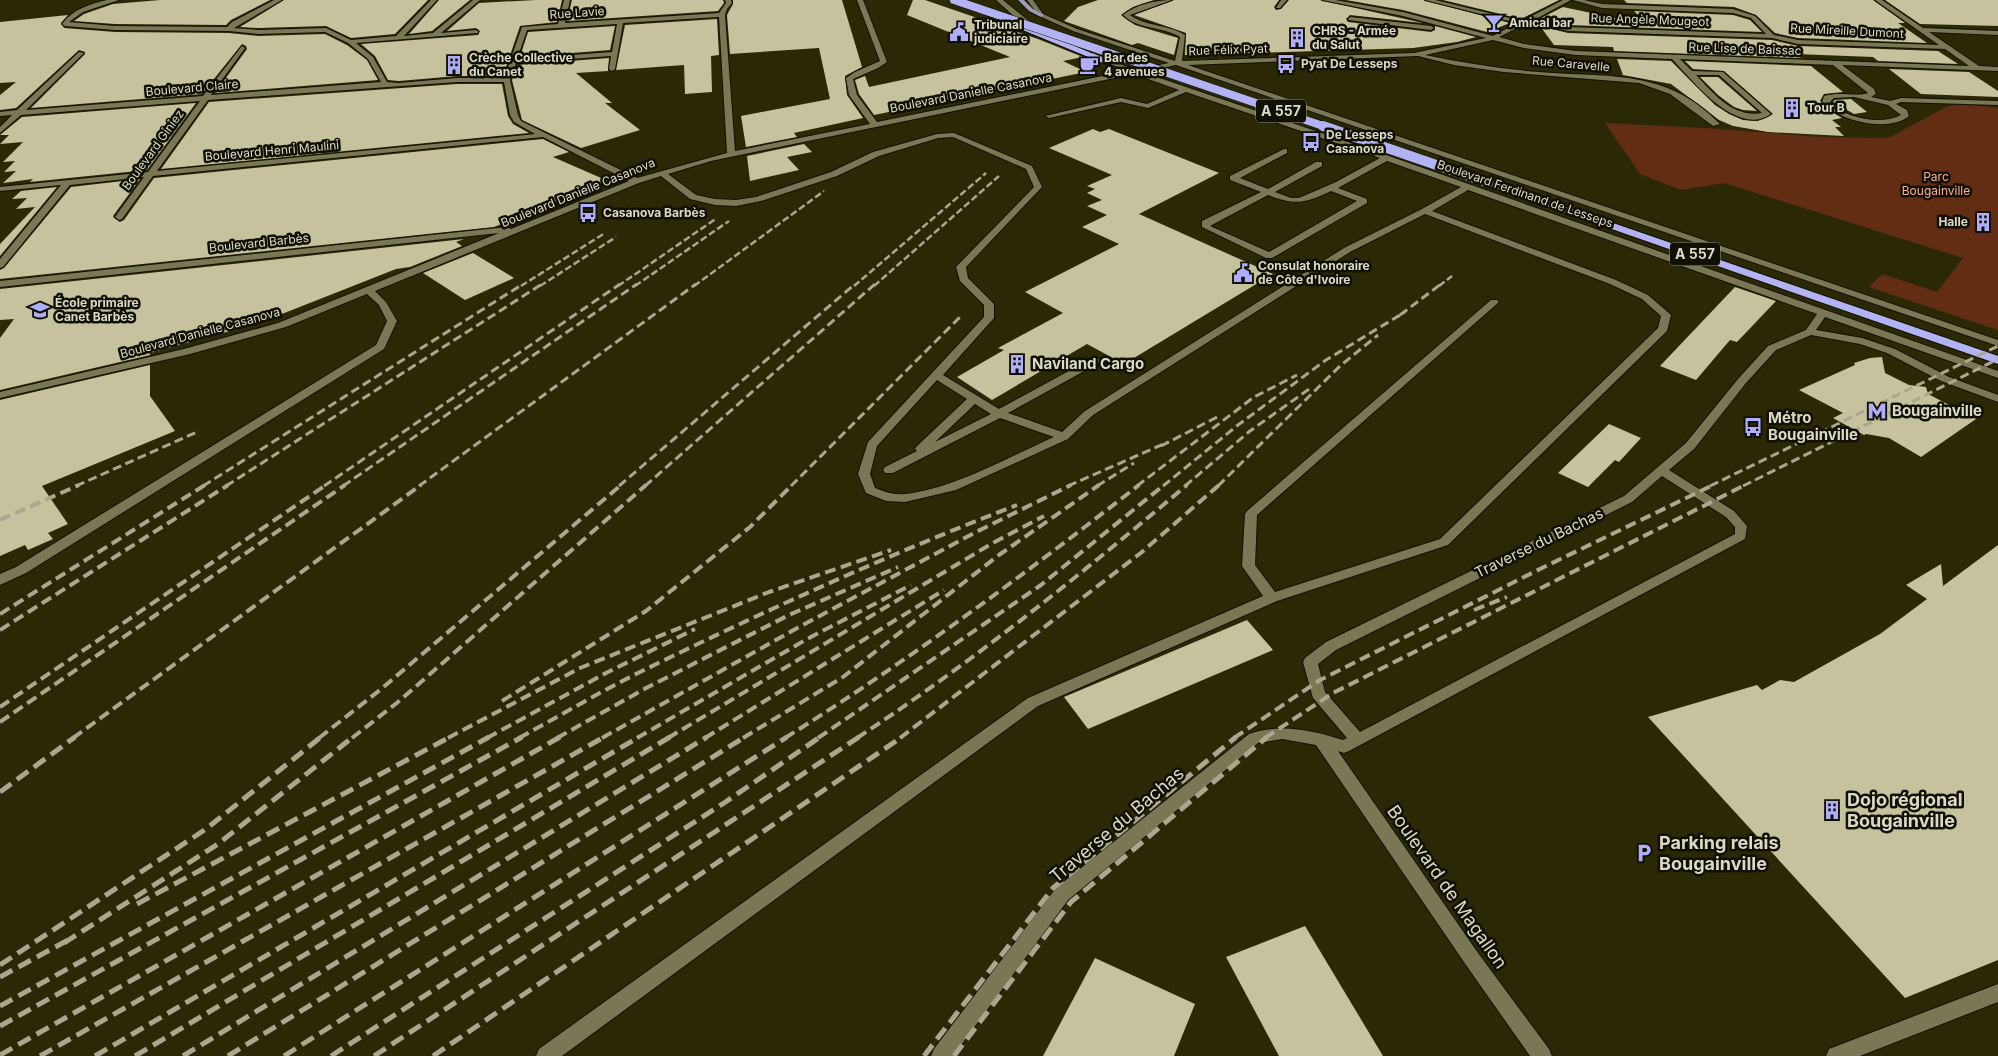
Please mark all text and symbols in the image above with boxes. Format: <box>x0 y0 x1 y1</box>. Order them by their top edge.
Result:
street label: Rue Lavie <box>549 3 605 22</box>
street label: Rue Angèle Mougeot <box>1590 10 1710 29</box>
bar icon: Amical bar <box>1483 12 1505 34</box>
place label: Amical bar <box>1509 15 1572 30</box>
place label: Tribunal judiciaire <box>973 17 1028 46</box>
street label: Rue Mireille Dumont <box>1790 20 1904 41</box>
public building icon: Tribunal judiciaire <box>948 21 970 43</box>
place label: CHRS - Armée du Salut <box>1312 23 1396 52</box>
building icon: CHRS - Armée du Salut <box>1286 27 1308 49</box>
street label: Rue Lise de Baissac <box>1688 39 1802 58</box>
street label: Rue Félix Pyat <box>1188 41 1268 58</box>
place label: Crèche Collective du Canet <box>469 50 573 79</box>
place label: Bar des 4 avenues <box>1104 50 1165 79</box>
bus stop icon: Pyat De Lesseps <box>1275 53 1297 75</box>
street label: Rue Caravelle <box>1531 53 1611 74</box>
building icon: Crèche Collective du Canet <box>443 54 465 76</box>
cafe icon: Bar des 4 avenues <box>1078 54 1100 76</box>
place label: Pyat De Lesseps <box>1301 56 1398 71</box>
street label: Boulevard Danielle Casanova <box>889 69 1053 116</box>
street label: Boulevard Claire <box>145 76 239 99</box>
building icon: Tour B <box>1781 97 1803 119</box>
road number: A 557 <box>1256 100 1306 122</box>
place label: Tour B <box>1807 100 1845 115</box>
street label: Boulevard Giniez <box>118 107 187 193</box>
place label: De Lesseps Casanova <box>1326 127 1394 156</box>
bus stop icon: De Lesseps Casanova <box>1300 131 1322 153</box>
street label: Boulevard Henri Maulini <box>204 137 340 164</box>
street label: Boulevard Danielle Casanova <box>499 155 657 230</box>
street label: Boulevard Ferdinand de Lesseps <box>1435 156 1615 231</box>
park label: Parc Bougainville <box>1902 169 1970 198</box>
bus stop icon: Casanova Barbès <box>577 202 599 224</box>
place label: Casanova Barbès <box>603 205 706 220</box>
building icon: Halle <box>1972 211 1994 233</box>
place label: Halle <box>1938 214 1968 229</box>
street label: Boulevard Barbès <box>208 230 310 255</box>
road number: A 557 <box>1670 242 1720 266</box>
place label: Consulat honoraire de Côte d'Ivoire <box>1258 258 1370 287</box>
public building icon: Consulat honoraire de Côte d'Ivoire <box>1232 262 1254 284</box>
place label: École primaire Canet Barbès <box>55 295 139 324</box>
school or university icon: École primaire Canet Barbès <box>29 299 51 321</box>
street label: Boulevard Danielle Casanova <box>118 304 281 361</box>
building icon: Naviland Cargo <box>1006 353 1028 375</box>
place label: Naviland Cargo <box>1032 354 1144 373</box>
metro station icon: Bougainville <box>1866 400 1888 422</box>
place label: Bougainville <box>1892 401 1982 420</box>
place label: Métro Bougainville <box>1768 408 1858 444</box>
bus stop icon: Métro Bougainville <box>1742 416 1764 438</box>
street label: Traverse du Bachas <box>1472 503 1606 582</box>
street label: Traverse du Bachas <box>1045 762 1188 887</box>
place label: Dojo régional Bougainville <box>1847 789 1963 831</box>
building icon: Dojo régional Bougainville <box>1821 799 1843 821</box>
street label: Boulevard de Magallon <box>1383 801 1512 972</box>
place label: Parking relais Bougainville <box>1659 832 1779 874</box>
parking icon: Parking relais Bougainville <box>1633 842 1655 864</box>

